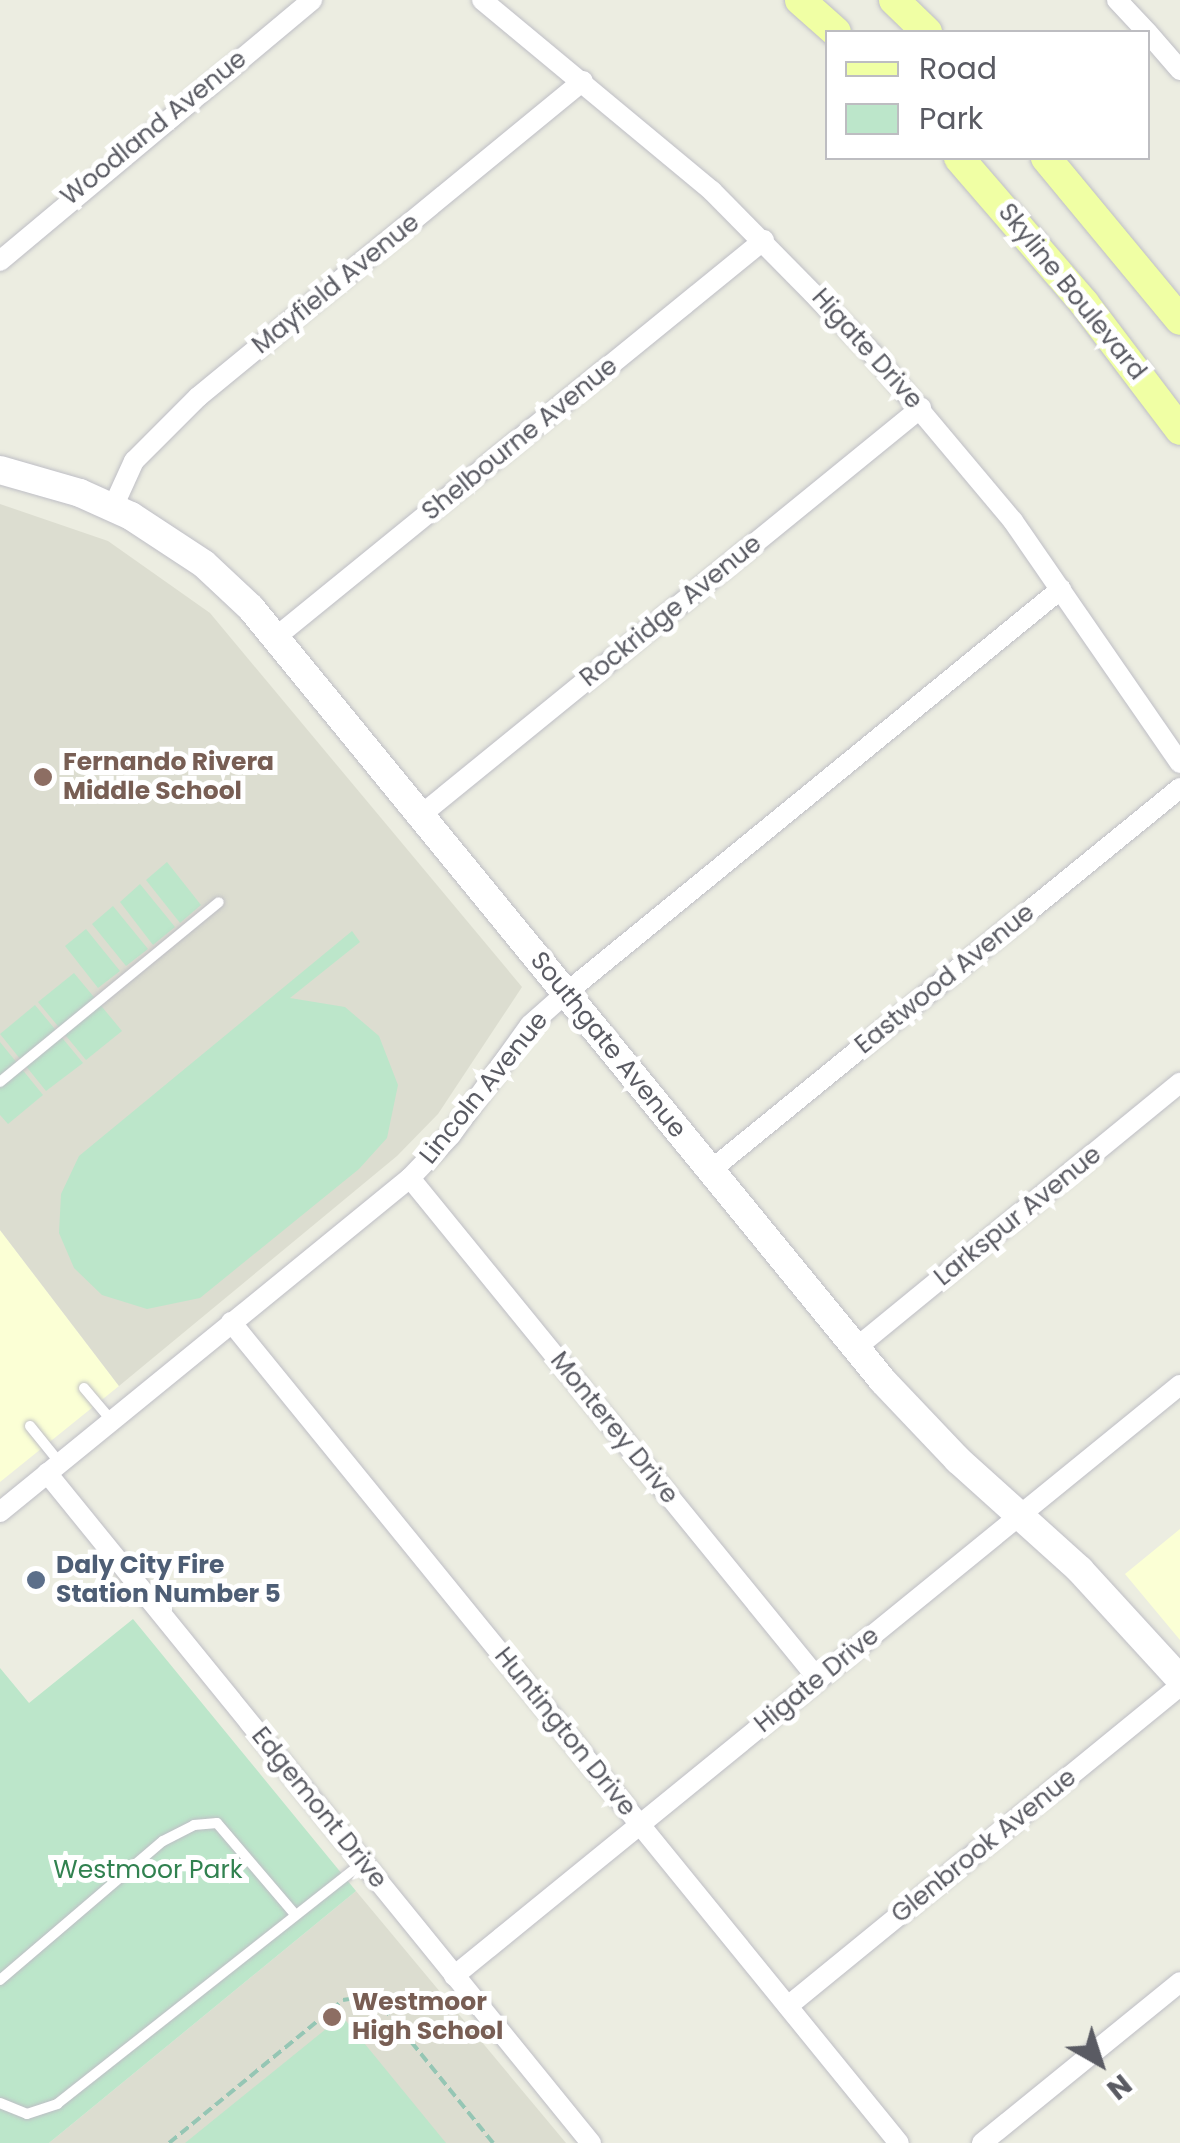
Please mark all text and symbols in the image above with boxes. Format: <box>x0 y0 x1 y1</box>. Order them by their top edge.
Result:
legend <box>825 30 1150 160</box>
street label: Woodland Avenue <box>55 44 253 212</box>
text: Road <box>919 47 997 90</box>
text: Park <box>919 97 983 140</box>
street label: Skyline Boulevard <box>992 198 1152 386</box>
street label: Mayfield Avenue <box>247 208 425 360</box>
street label: Higate Drive <box>805 283 929 415</box>
street label: Shelbourne Avenue <box>416 351 624 527</box>
street label: Rockridge Avenue <box>574 529 768 693</box>
place label: Fernando Rivera Middle School <box>63 748 274 807</box>
marker: Fernando Rivera Middle School <box>32 766 54 788</box>
street label: Eastwood Avenue <box>849 898 1041 1060</box>
street label: Southgate Avenue <box>524 946 692 1144</box>
street label: Lincoln Avenue <box>414 1006 554 1170</box>
street label: Larkspur Avenue <box>929 1140 1107 1292</box>
street label: Monterey Drive <box>544 1346 684 1510</box>
place label: Daly City Fire Station Number 5 <box>56 1551 281 1610</box>
marker: Daly City Fire Station Number 5 <box>25 1569 47 1591</box>
street label: Higate Drive <box>749 1621 885 1739</box>
street label: Huntington Drive <box>488 1642 642 1822</box>
street label: Edgemont Drive <box>245 1721 393 1895</box>
street label: Glenbrook Avenue <box>886 1762 1082 1930</box>
park label: Westmoor Park <box>53 1855 243 1885</box>
place label: Westmoor High School <box>352 1988 503 2047</box>
marker: Westmoor High School <box>321 2006 343 2028</box>
north arrow <box>1050 2013 1150 2113</box>
text: N <box>1099 2065 1140 2108</box>

